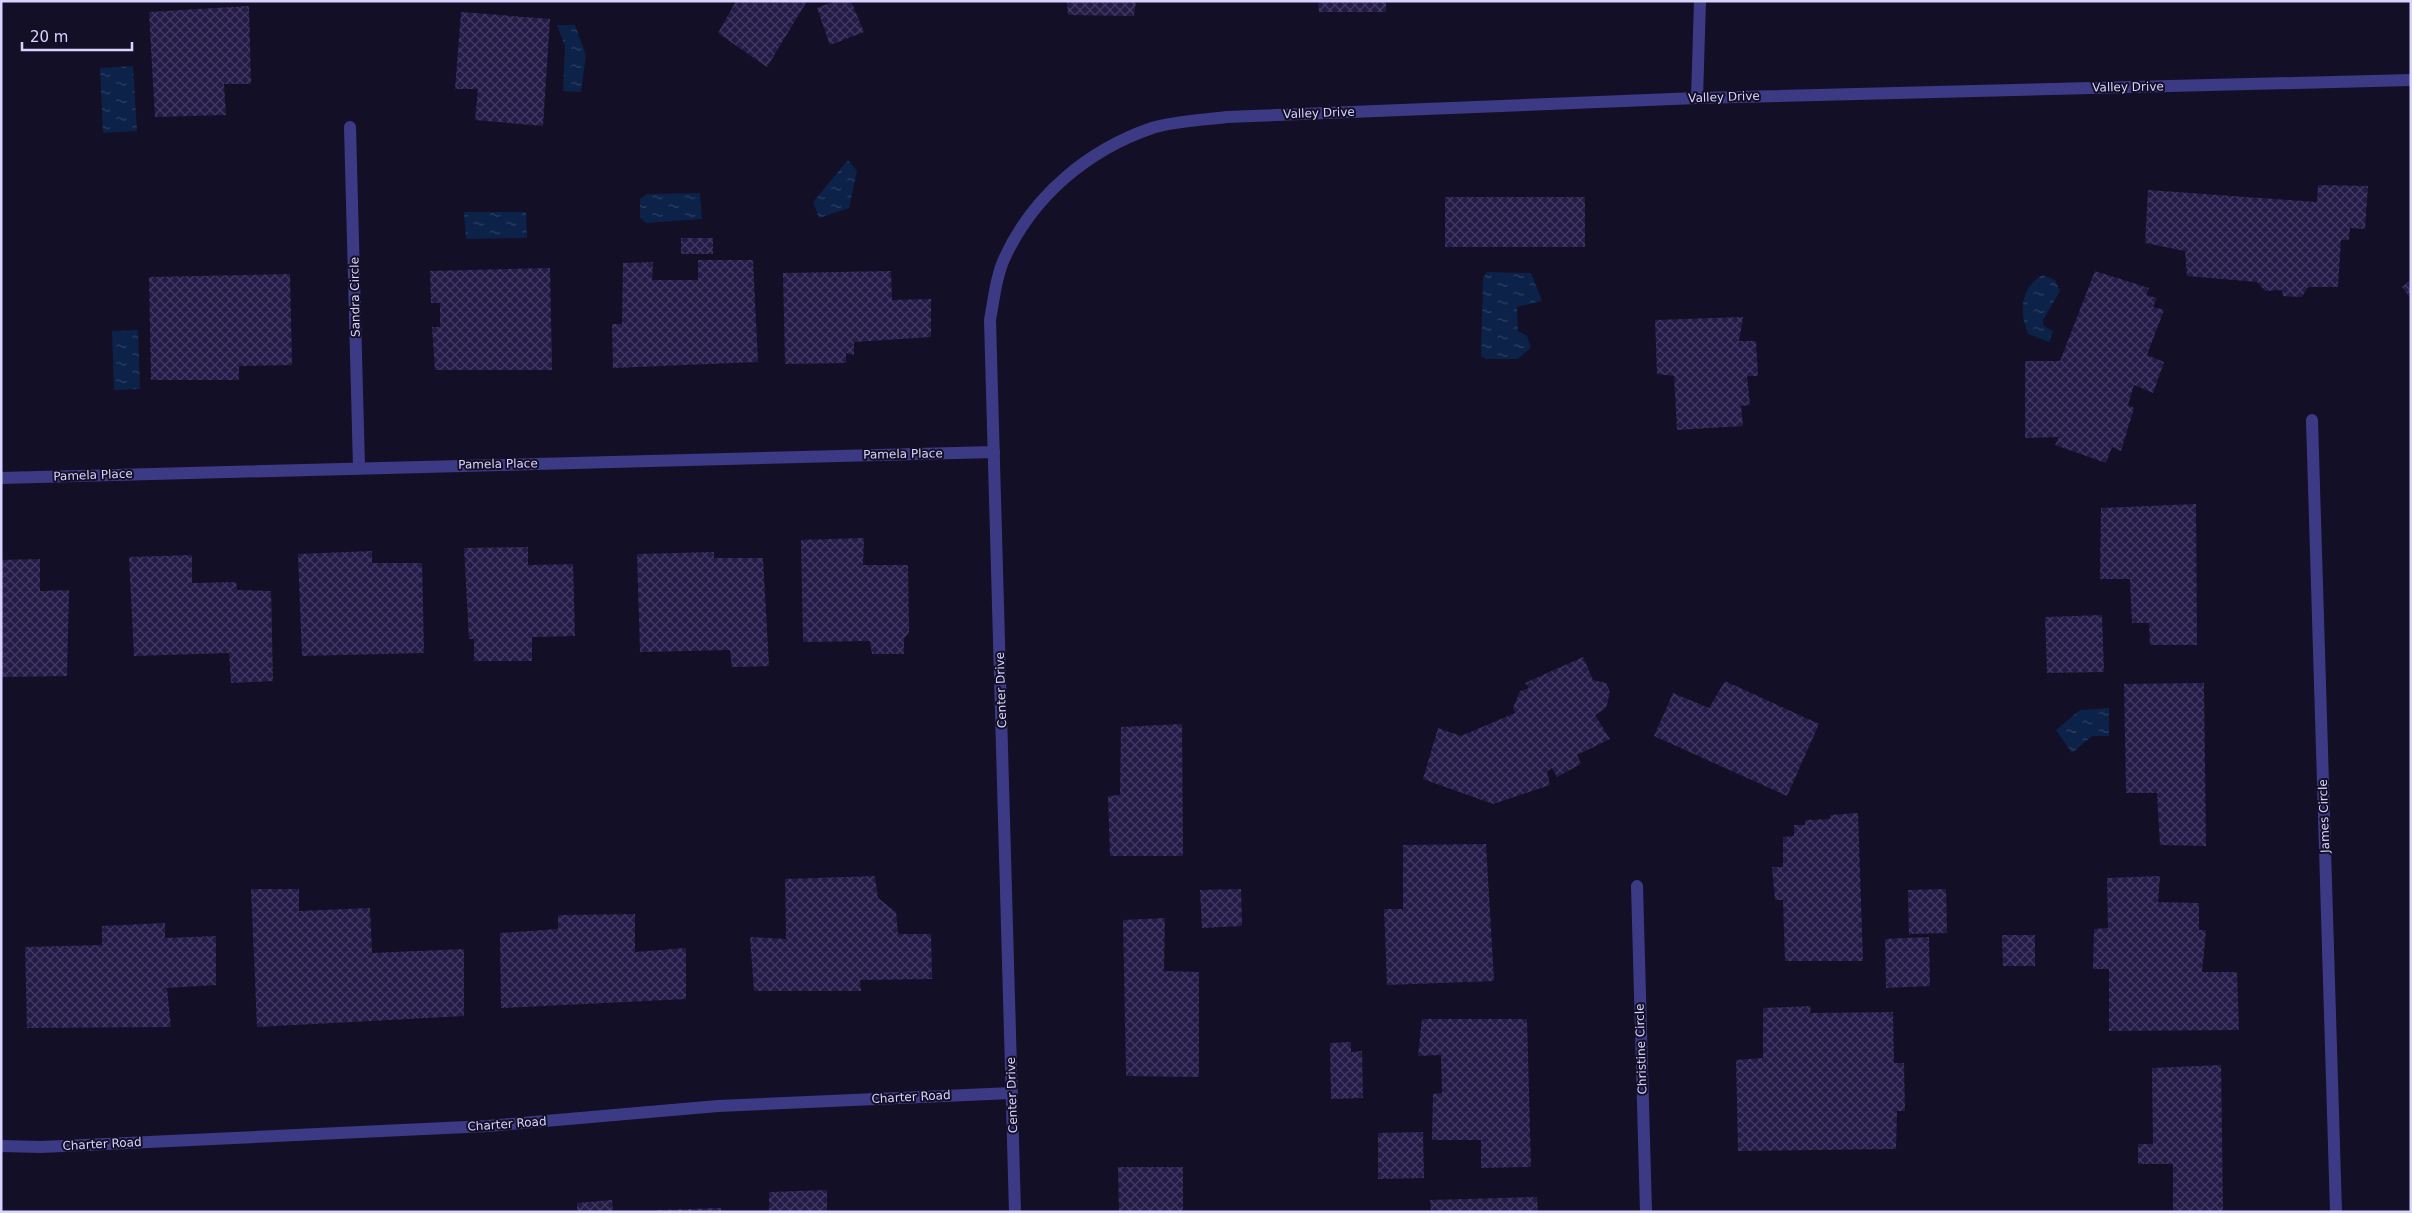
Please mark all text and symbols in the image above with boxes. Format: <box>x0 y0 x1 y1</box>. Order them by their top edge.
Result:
scale bar <box>22 20 132 52</box>
text: 20 m <box>30 28 68 46</box>
street label: Valley Drive <box>2092 79 2164 95</box>
street label: Valley Drive <box>1688 89 1760 105</box>
street label: Valley Drive <box>1283 105 1355 121</box>
street label: Sandra Circle <box>347 257 363 337</box>
street label: Pamela Place <box>863 446 943 462</box>
street label: Pamela Place <box>458 456 538 472</box>
street label: Pamela Place <box>53 467 133 483</box>
street label: Center Drive <box>993 652 1009 728</box>
street label: James Circle <box>2316 779 2332 854</box>
street label: Christine Circle <box>1632 1003 1650 1095</box>
street label: Center Drive <box>1004 1057 1020 1133</box>
street label: Charter Road <box>871 1088 951 1106</box>
street label: Charter Road <box>467 1114 547 1134</box>
street label: Charter Road <box>62 1135 142 1153</box>

